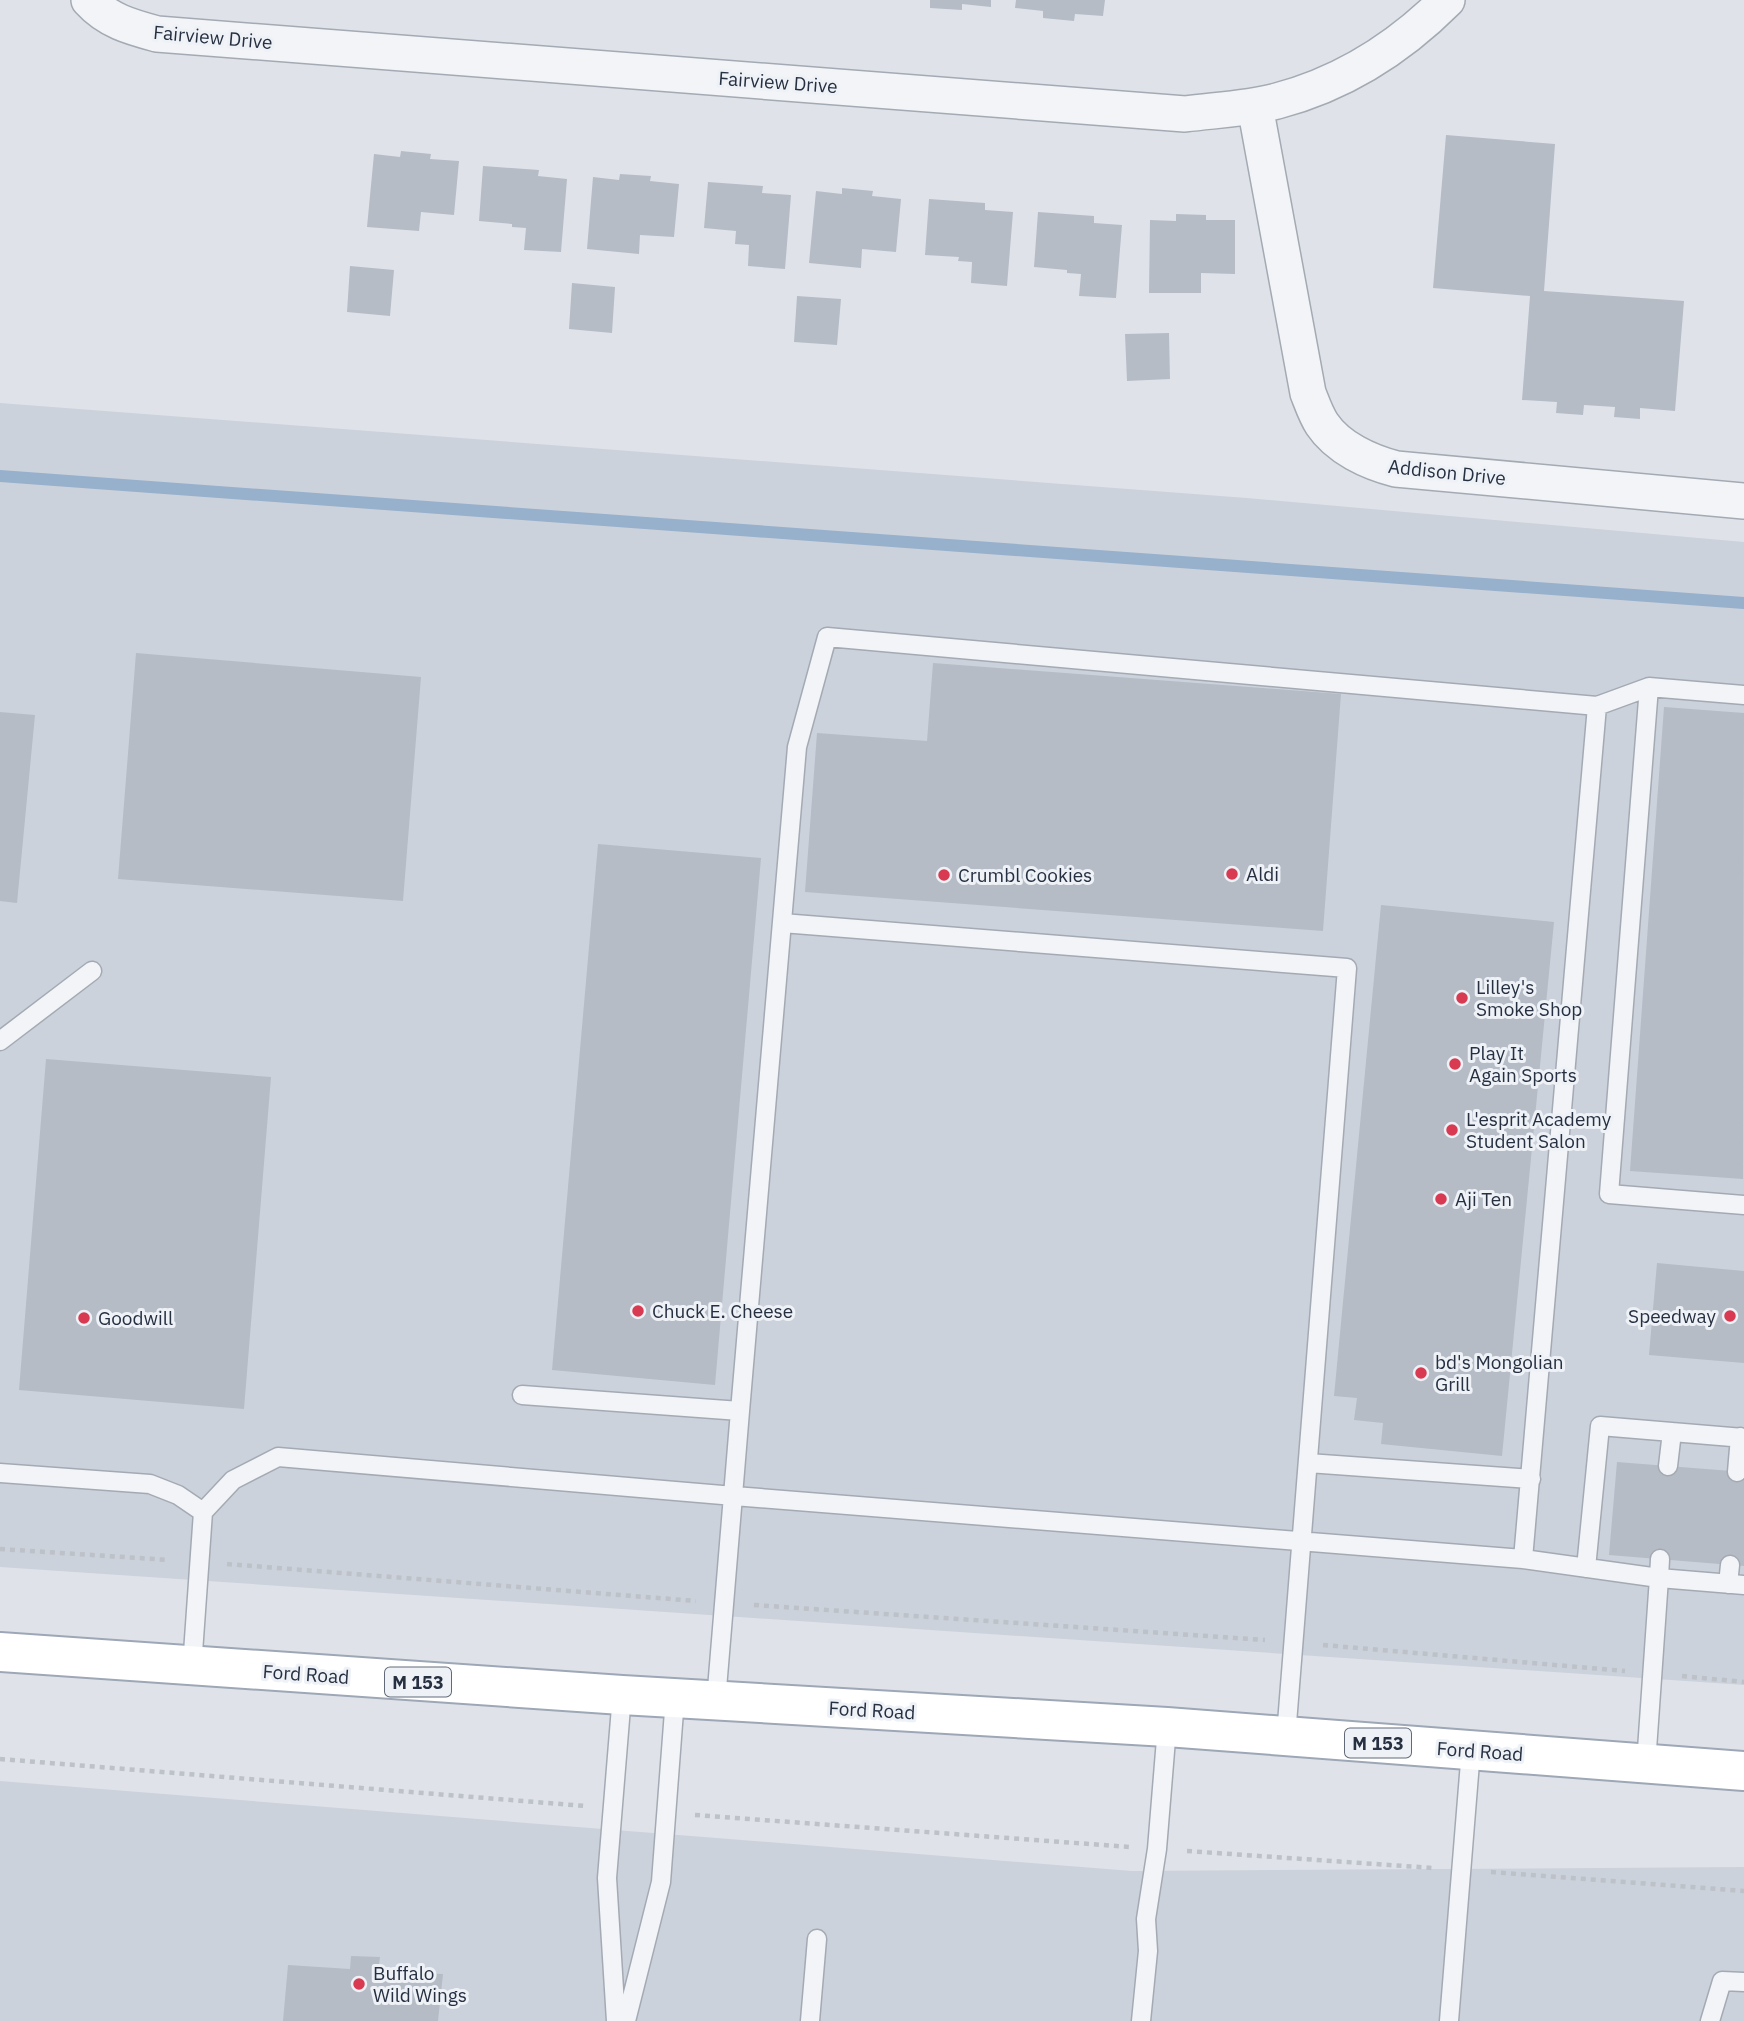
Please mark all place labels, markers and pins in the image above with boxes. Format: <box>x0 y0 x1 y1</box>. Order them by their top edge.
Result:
place label: Aldi <box>1246 862 1279 886</box>
place label: Crumbl Cookies <box>958 863 1092 887</box>
marker: Aldi <box>1224 866 1240 882</box>
marker: Crumbl Cookies <box>936 867 952 883</box>
place label: Lilley's Smoke Shop <box>1476 975 1582 1021</box>
marker: Lilley's Smoke Shop <box>1454 990 1470 1006</box>
place label: Play It Again Sports <box>1469 1041 1577 1087</box>
marker: Play It Again Sports <box>1447 1056 1463 1072</box>
place label: L'esprit Academy Student Salon <box>1466 1107 1612 1153</box>
marker: L'esprit Academy Student Salon <box>1444 1122 1460 1138</box>
place label: Aji Ten <box>1455 1187 1512 1211</box>
marker: Aji Ten <box>1433 1191 1449 1207</box>
place label: Chuck E. Cheese <box>652 1299 793 1323</box>
marker: Chuck E. Cheese <box>630 1303 646 1319</box>
place label: Speedway <box>1628 1304 1717 1328</box>
place label: Goodwill <box>98 1306 173 1330</box>
marker: Speedway <box>1722 1308 1738 1324</box>
marker: Goodwill <box>76 1310 92 1326</box>
place label: bd's Mongolian Grill <box>1435 1350 1564 1396</box>
marker: bd's Mongolian Grill <box>1413 1365 1429 1381</box>
place label: Buffalo Wild Wings <box>373 1961 467 2007</box>
marker: Buffalo Wild Wings <box>351 1976 367 1992</box>

